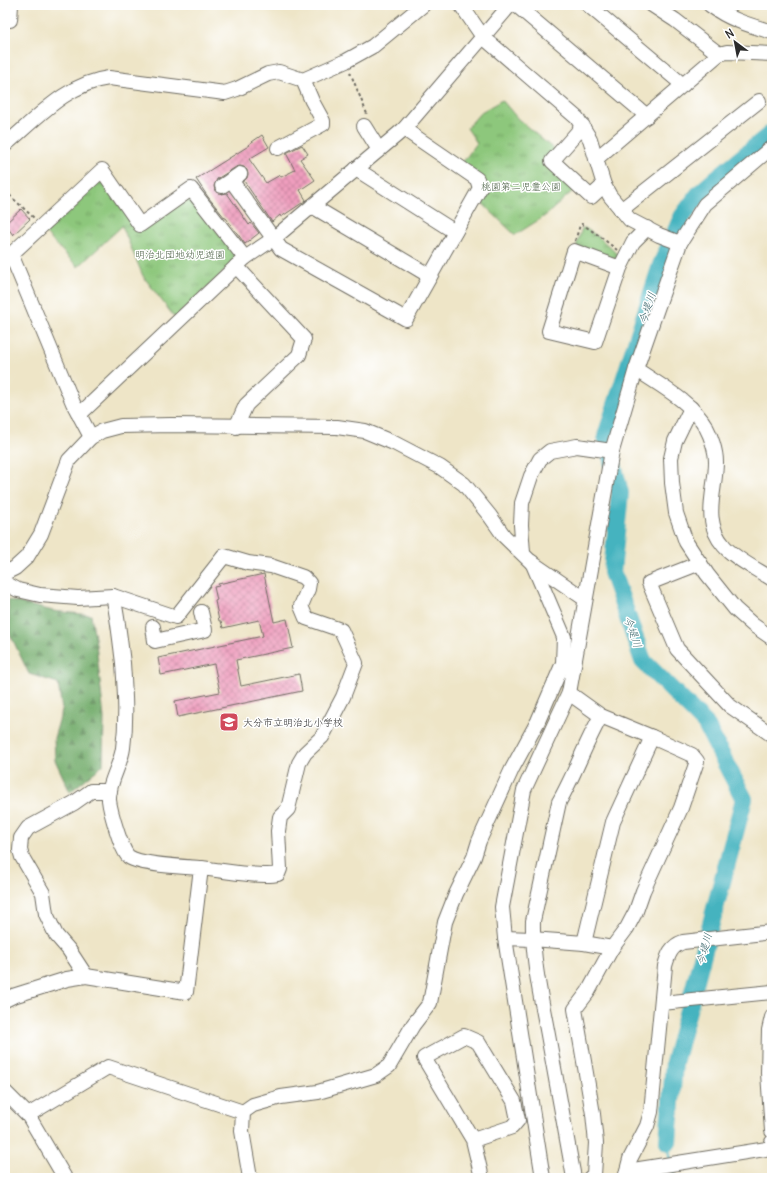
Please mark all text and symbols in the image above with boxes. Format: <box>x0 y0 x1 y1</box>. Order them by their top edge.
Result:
north arrow <box>715 22 755 62</box>
text: N <box>723 26 737 41</box>
park label: 桃園第二児童公園 <box>481 180 561 193</box>
park label: 明治北団地幼児遊園 <box>135 248 225 261</box>
water label: 今堤川 <box>635 290 659 326</box>
water label: 今堤川 <box>621 614 645 650</box>
school or university icon: 大分市立明治北小学校 <box>218 711 240 733</box>
place label: 大分市立明治北小学校 <box>243 716 343 729</box>
water label: 今堤川 <box>693 931 715 967</box>

